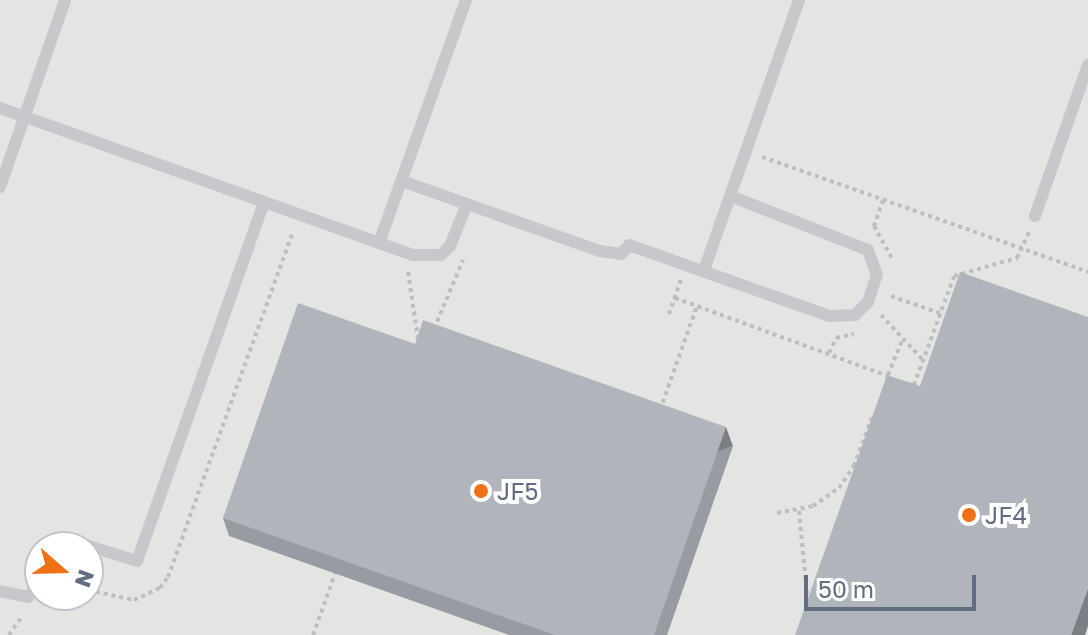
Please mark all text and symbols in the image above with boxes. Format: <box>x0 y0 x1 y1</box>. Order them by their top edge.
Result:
place label: JF5 <box>497 477 539 505</box>
marker: JF5 <box>472 482 490 500</box>
place label: JF4 <box>985 501 1027 529</box>
marker: JF4 <box>960 506 978 524</box>
north arrow <box>24 531 104 611</box>
scale bar <box>808 559 980 609</box>
text: N <box>70 566 101 591</box>
text: 50 m <box>818 574 874 603</box>

